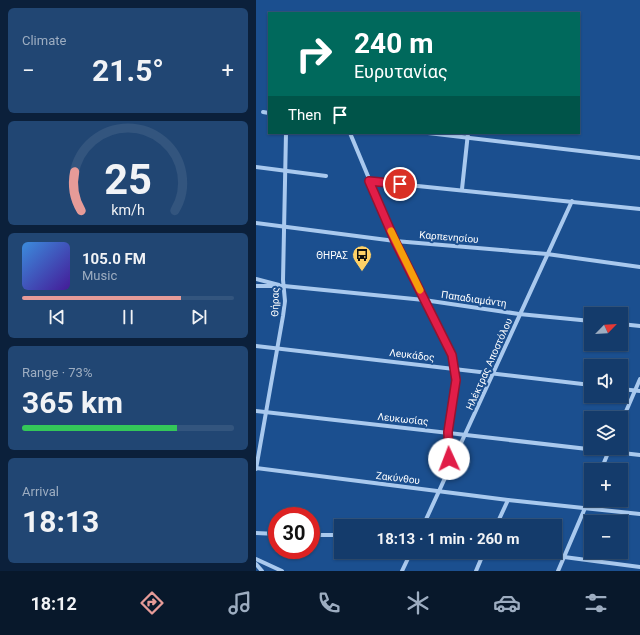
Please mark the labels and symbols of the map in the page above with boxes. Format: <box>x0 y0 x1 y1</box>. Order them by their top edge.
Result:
pin <box>383 167 417 201</box>
street label: Καρπενησίου <box>419 229 479 245</box>
bus stop icon: ΘΗΡΑΣ <box>351 244 373 272</box>
place label: ΘΗΡΑΣ <box>316 250 348 261</box>
street label: Θήρας <box>269 287 282 317</box>
street label: Παπαδιαμάντη <box>441 289 507 309</box>
north arrow <box>584 307 628 351</box>
street label: Ηλέκτρας Αποστόλου <box>464 316 515 412</box>
street label: Λeυκάδος <box>389 347 435 364</box>
street label: Λευκωσίας <box>377 411 429 428</box>
position arrow <box>428 438 470 480</box>
street label: Ζακύνθου <box>375 470 421 486</box>
speed limit sign: 30 <box>268 507 320 559</box>

